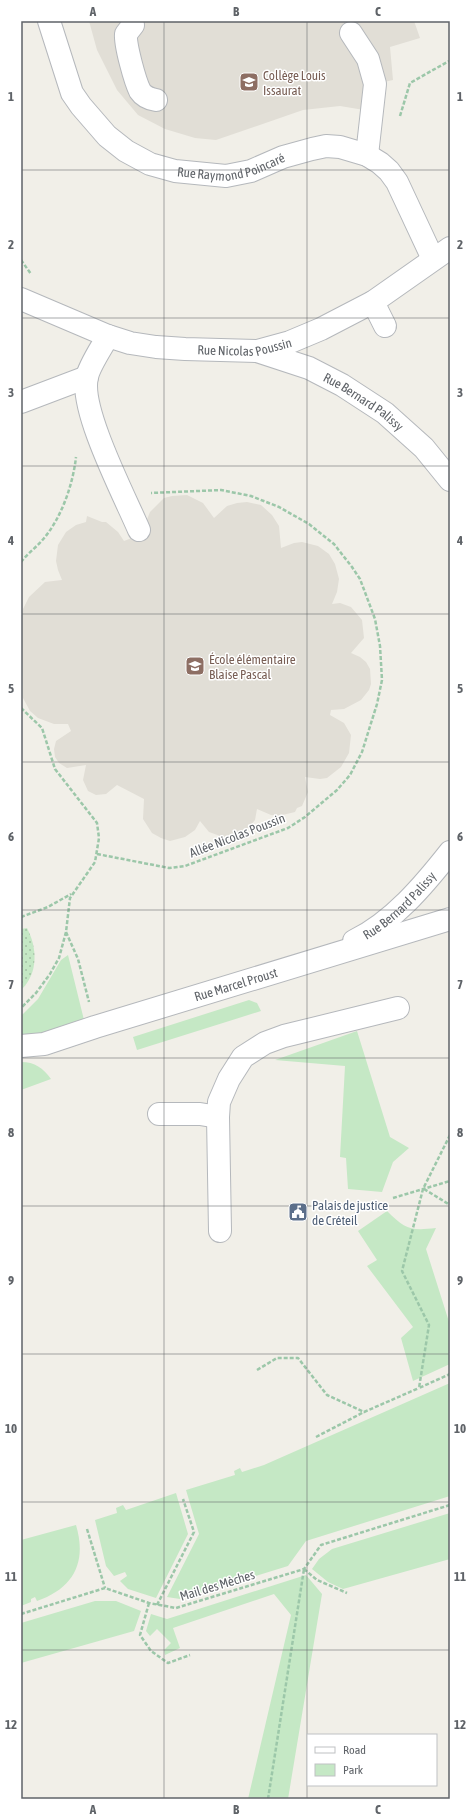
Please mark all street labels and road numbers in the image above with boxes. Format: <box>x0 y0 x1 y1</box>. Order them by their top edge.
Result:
street label: Rue Raymond Poincaré <box>176 150 287 184</box>
street label: Rue Nicolas Poussin <box>197 335 293 359</box>
street label: Rue Bernard Palissy <box>321 370 407 435</box>
street label: Allée Nicolas Poussin <box>187 810 287 861</box>
street label: Rue Bernard Palissy <box>360 868 440 943</box>
street label: Rue Marcel Proust <box>193 965 279 1004</box>
street label: Mail des Mèches <box>178 1567 257 1604</box>

